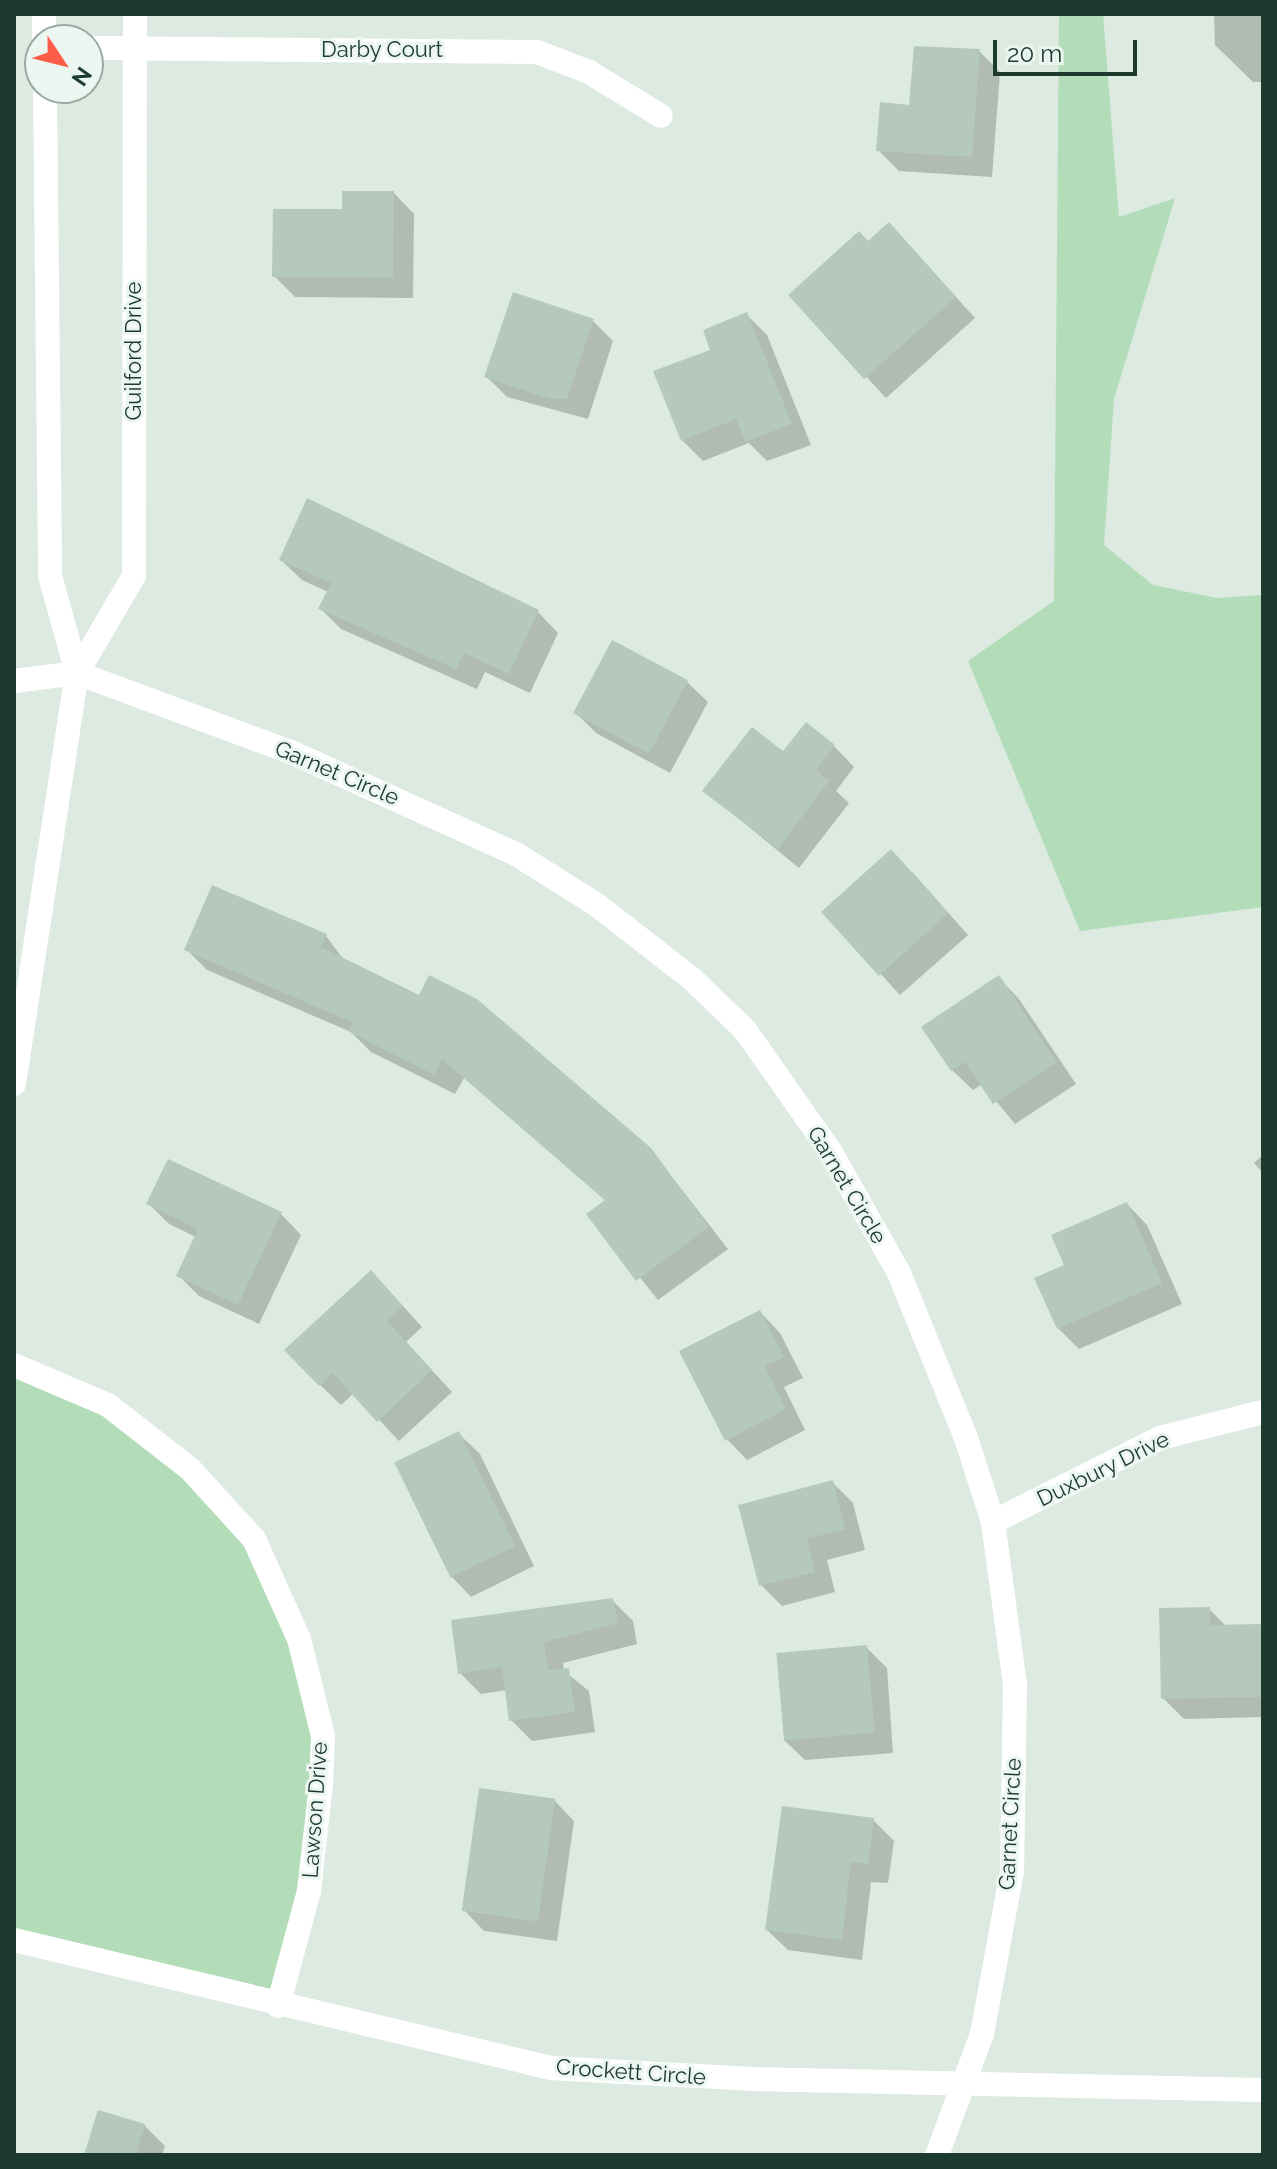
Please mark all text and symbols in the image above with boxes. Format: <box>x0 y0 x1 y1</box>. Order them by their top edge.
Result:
north arrow <box>24 24 104 104</box>
scale bar <box>997 24 1141 74</box>
street label: Darby Court <box>321 37 443 63</box>
text: 20 m <box>1007 39 1062 68</box>
text: N <box>67 62 97 91</box>
street label: Guilford Drive <box>121 282 147 420</box>
street label: Garnet Circle <box>271 735 403 811</box>
street label: Garnet Circle <box>802 1121 892 1249</box>
street label: Duxbury Drive <box>1032 1426 1174 1512</box>
street label: Lawson Drive <box>297 1741 333 1879</box>
street label: Garnet Circle <box>993 1757 1027 1891</box>
street label: Crockett Circle <box>555 2054 707 2090</box>

